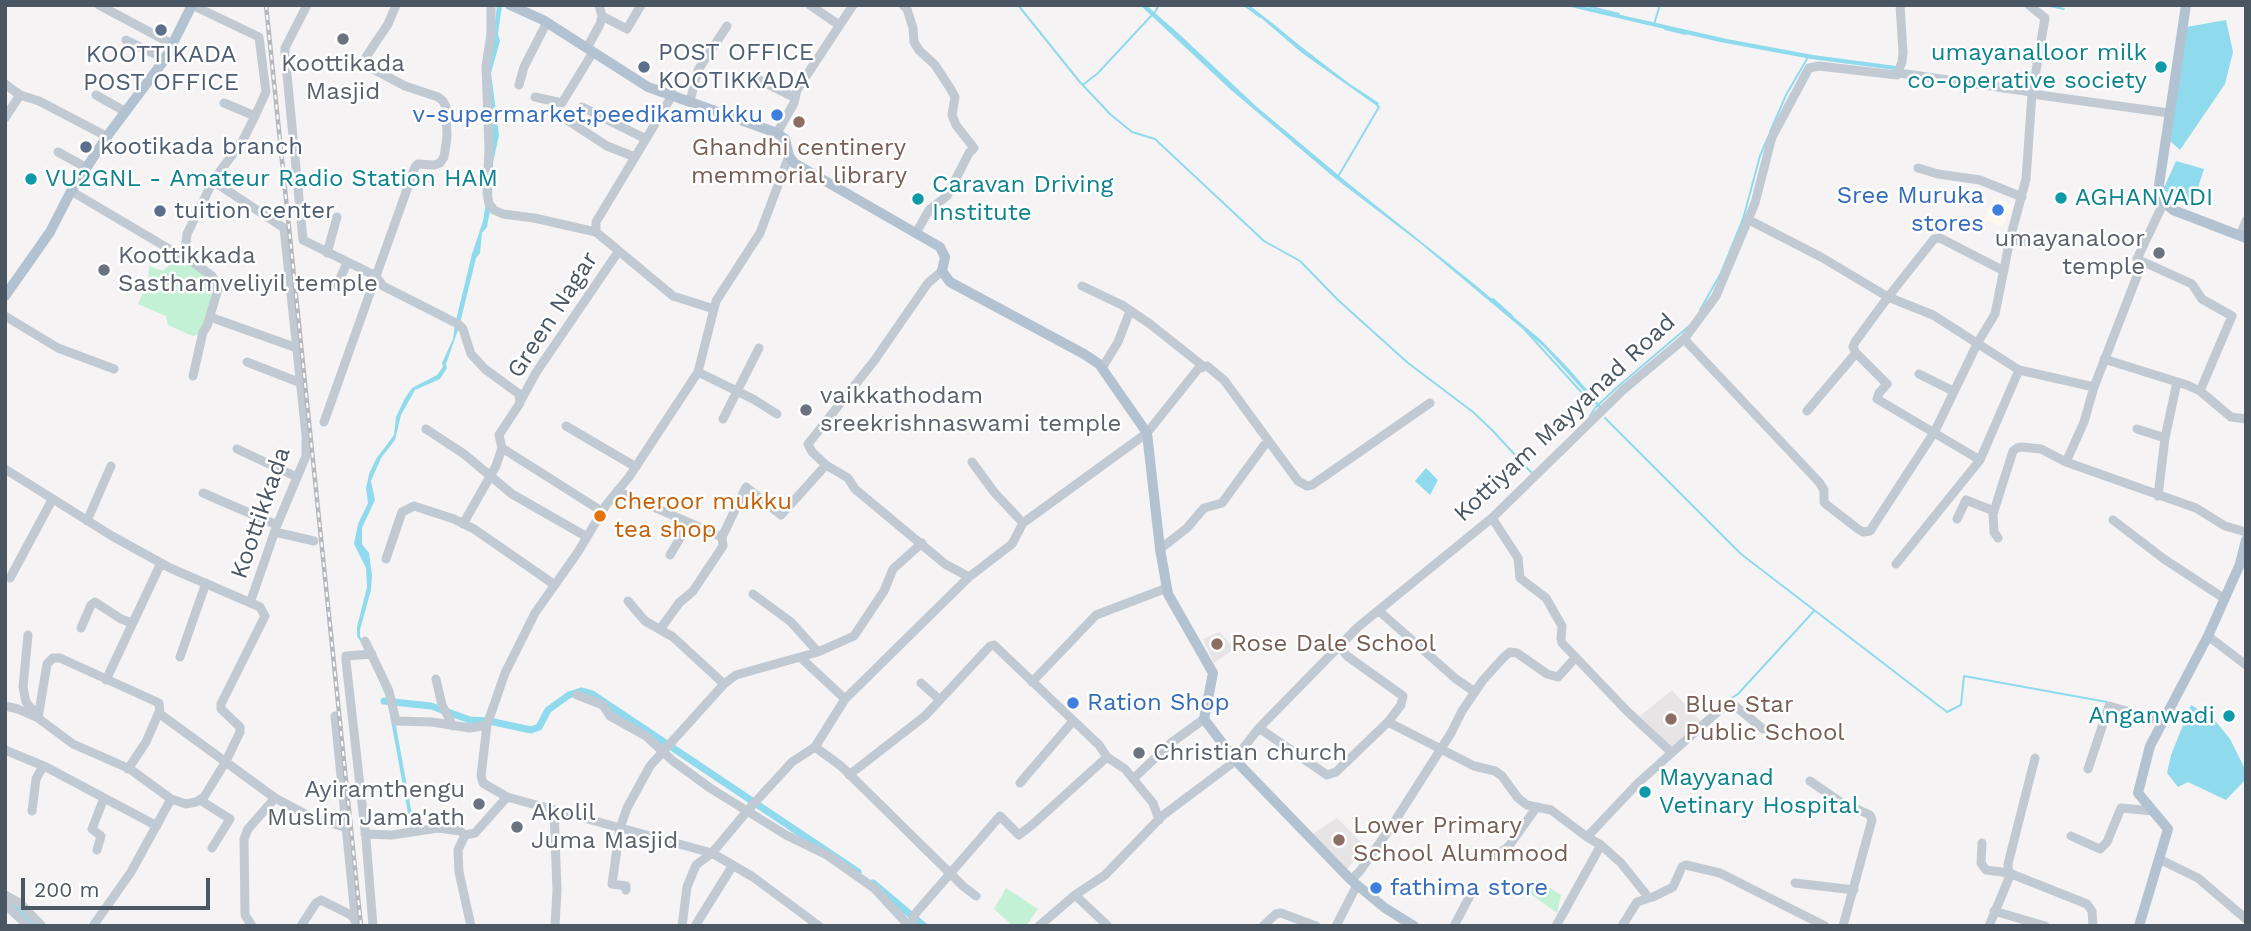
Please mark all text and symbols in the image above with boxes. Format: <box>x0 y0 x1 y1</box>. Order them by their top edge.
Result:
marker: KOOTTIKADA POST OFFICE <box>153 22 169 38</box>
marker: Koottikada Masjid <box>335 31 351 47</box>
place label: POST OFFICE KOOTIKKADA <box>658 39 814 95</box>
place label: umayanalloor milk co-operative society <box>1907 39 2147 95</box>
place label: KOOTTIKADA POST OFFICE <box>83 41 239 97</box>
place label: Koottikada Masjid <box>281 50 405 106</box>
marker: POST OFFICE KOOTIKKADA <box>636 59 652 75</box>
marker: umayanalloor milk co-operative society <box>2153 59 2169 75</box>
place label: v-supermarket,peedikamukku <box>413 101 763 129</box>
marker: v-supermarket,peedikamukku <box>769 107 785 123</box>
marker: Ghandhi centinery memmorial library <box>791 114 807 130</box>
place label: kootikada branch <box>100 133 303 161</box>
place label: Ghandhi centinery memmorial library <box>691 134 907 190</box>
marker: kootikada branch <box>78 139 94 155</box>
place label: VU2GNL - Amateur Radio Station HAM <box>45 165 498 193</box>
marker: VU2GNL - Amateur Radio Station HAM <box>23 171 39 187</box>
place label: Caravan Driving Institute <box>932 171 1113 227</box>
place label: Sree Muruka stores <box>1837 182 1984 238</box>
place label: AGHANVADI <box>2075 184 2213 212</box>
marker: AGHANVADI <box>2053 190 2069 206</box>
marker: Caravan Driving Institute <box>910 191 926 207</box>
place label: tuition center <box>174 197 335 225</box>
marker: Sree Muruka stores <box>1990 202 2006 218</box>
marker: tuition center <box>152 203 168 219</box>
place label: umayanaloor temple <box>1994 225 2145 281</box>
place label: Koottikkada Sasthamveliyil temple <box>118 242 378 298</box>
marker: umayanaloor temple <box>2151 245 2167 261</box>
street label: Green Nagar <box>502 246 604 384</box>
marker: Koottikkada Sasthamveliyil temple <box>96 262 112 278</box>
street label: Kottiyam Mayyanad Road <box>1448 308 1682 528</box>
place label: vaikkathodam sreekrishnaswami temple <box>820 382 1121 438</box>
marker: vaikkathodam sreekrishnaswami temple <box>798 402 814 418</box>
street label: Koottikkada <box>225 443 297 583</box>
place label: cheroor mukku tea shop <box>614 488 792 544</box>
marker: cheroor mukku tea shop <box>592 508 608 524</box>
place label: Rose Dale School <box>1231 630 1436 658</box>
marker: Rose Dale School <box>1209 636 1225 652</box>
place label: Ration Shop <box>1087 689 1230 717</box>
place label: Blue Star Public School <box>1685 691 1845 747</box>
marker: Ration Shop <box>1065 695 1081 711</box>
place label: Anganwadi <box>2088 702 2215 730</box>
marker: Anganwadi <box>2221 708 2237 724</box>
marker: Blue Star Public School <box>1663 711 1679 727</box>
place label: Christian church <box>1153 739 1347 767</box>
marker: Christian church <box>1131 745 1147 761</box>
place label: Mayyanad Vetinary Hospital <box>1659 764 1859 820</box>
place label: Ayiramthengu Muslim Jama'ath <box>267 776 465 832</box>
marker: Mayyanad Vetinary Hospital <box>1637 784 1653 800</box>
marker: Ayiramthengu Muslim Jama'ath <box>471 796 487 812</box>
place label: Akolil Juma Masjid <box>531 799 678 855</box>
place label: Lower Primary School Alummood <box>1353 812 1569 868</box>
marker: Akolil Juma Masjid <box>509 819 525 835</box>
marker: Lower Primary School Alummood <box>1331 832 1347 848</box>
scale bar <box>24 864 214 908</box>
place label: fathima store <box>1390 874 1548 902</box>
text: 200 m <box>34 877 100 902</box>
marker: fathima store <box>1368 880 1384 896</box>

